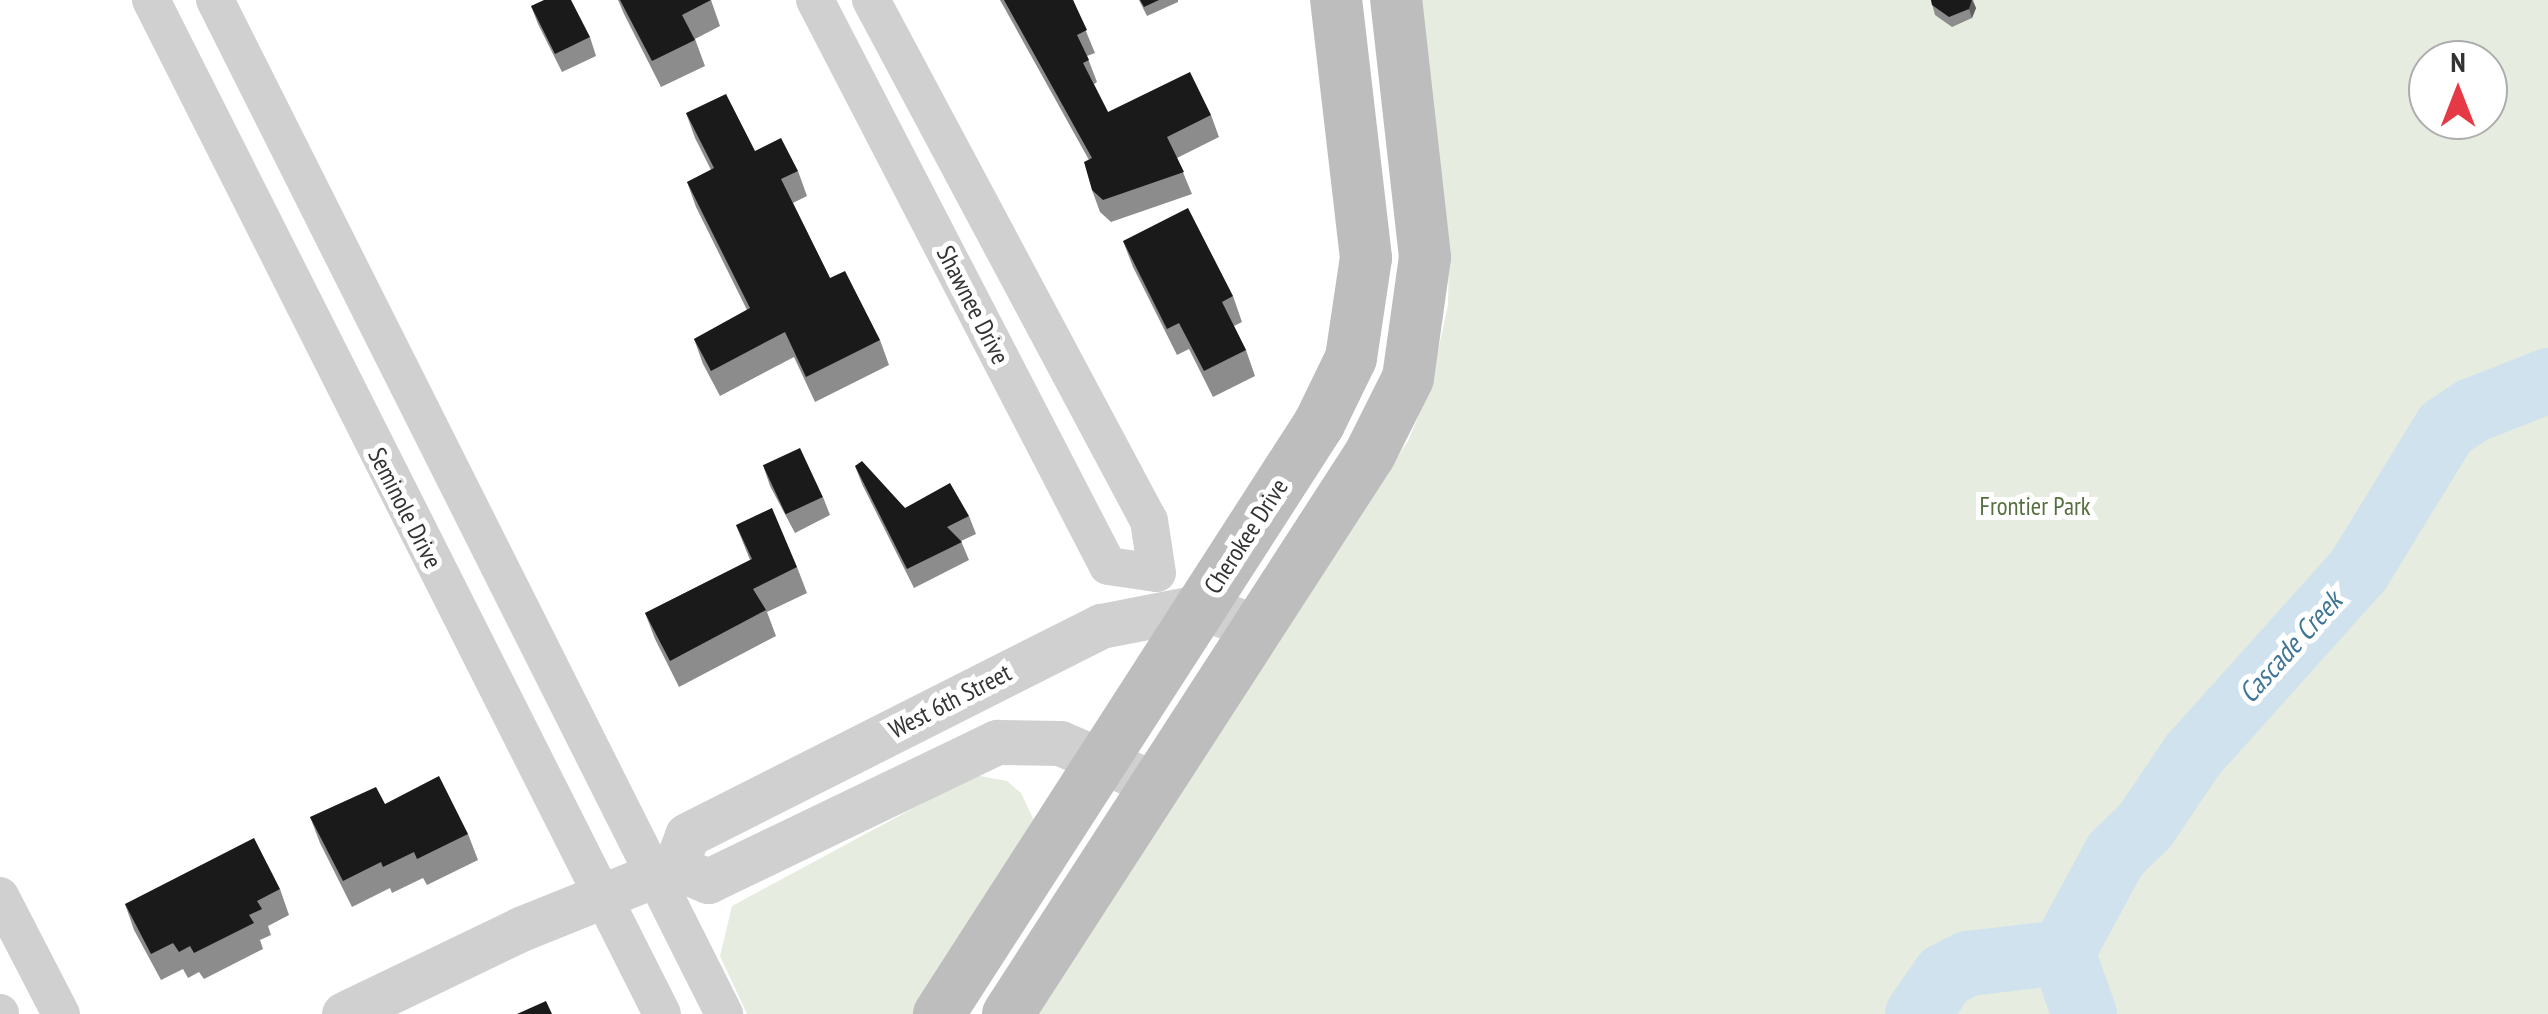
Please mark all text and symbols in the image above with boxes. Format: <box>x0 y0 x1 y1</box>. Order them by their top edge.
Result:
north arrow <box>2408 40 2508 140</box>
text: N <box>2450 43 2466 80</box>
street label: Shawnee Drive <box>930 241 1016 369</box>
street label: Seminole Drive <box>362 443 448 573</box>
street label: Cherokee Drive <box>1198 473 1294 599</box>
park label: Frontier Park <box>1980 491 2090 521</box>
water label: Cascade Creek <box>2231 585 2349 709</box>
street label: West 6th Street <box>884 657 1016 745</box>

